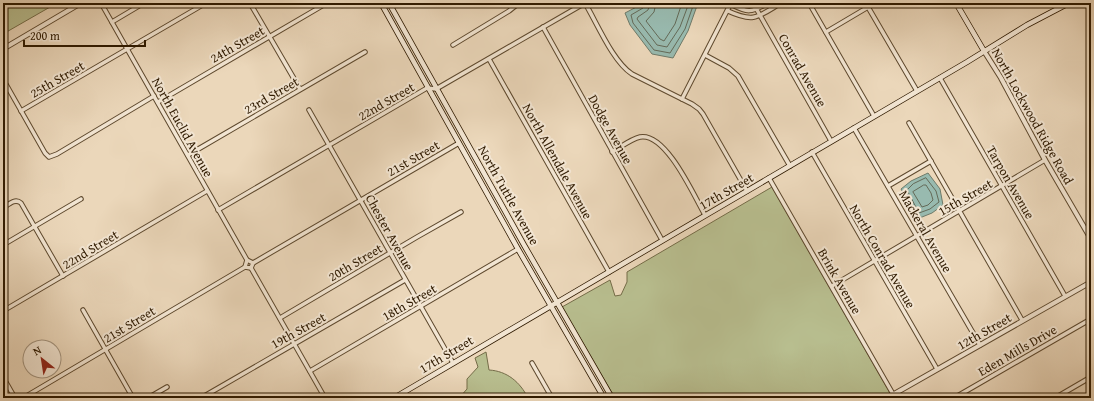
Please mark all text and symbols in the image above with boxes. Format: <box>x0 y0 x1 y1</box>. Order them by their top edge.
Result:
street label: 24th Street <box>206 21 268 68</box>
scale bar <box>24 22 145 48</box>
text: 200 m <box>30 27 60 44</box>
street label: Conrad Avenue <box>774 30 831 111</box>
street label: North Lockwood Ridge Road <box>987 45 1078 188</box>
street label: 25th Street <box>26 56 88 103</box>
street label: 23rd Street <box>240 72 303 119</box>
street label: North Euclid Avenue <box>147 74 218 181</box>
street label: 22nd Street <box>354 77 418 125</box>
street label: Dodge Avenue <box>584 91 638 167</box>
street label: North Allendale Avenue <box>518 100 597 222</box>
street label: 21st Street <box>383 135 443 181</box>
street label: North Tuttle Avenue <box>473 142 544 249</box>
street label: Tarpon Avenue <box>982 142 1039 223</box>
street label: 17th Street <box>695 168 757 215</box>
street label: 15th Street <box>934 174 996 221</box>
street label: Mackeral Avenue <box>894 186 957 276</box>
street label: Chester Avenue <box>361 191 418 274</box>
street label: North Conrad Avenue <box>845 201 920 312</box>
street label: 22nd Street <box>59 225 122 274</box>
street label: 20th Street <box>325 239 386 286</box>
street label: Brink Avenue <box>813 245 866 318</box>
street label: 18th Street <box>378 279 440 326</box>
street label: 21st Street <box>99 301 159 348</box>
street label: 19th Street <box>267 307 330 353</box>
street label: 12th Street <box>953 308 1015 355</box>
street label: Eden Mills Drive <box>974 320 1060 381</box>
street label: 17th Street <box>416 331 477 378</box>
north arrow <box>22 339 62 379</box>
text: N <box>30 341 45 359</box>

